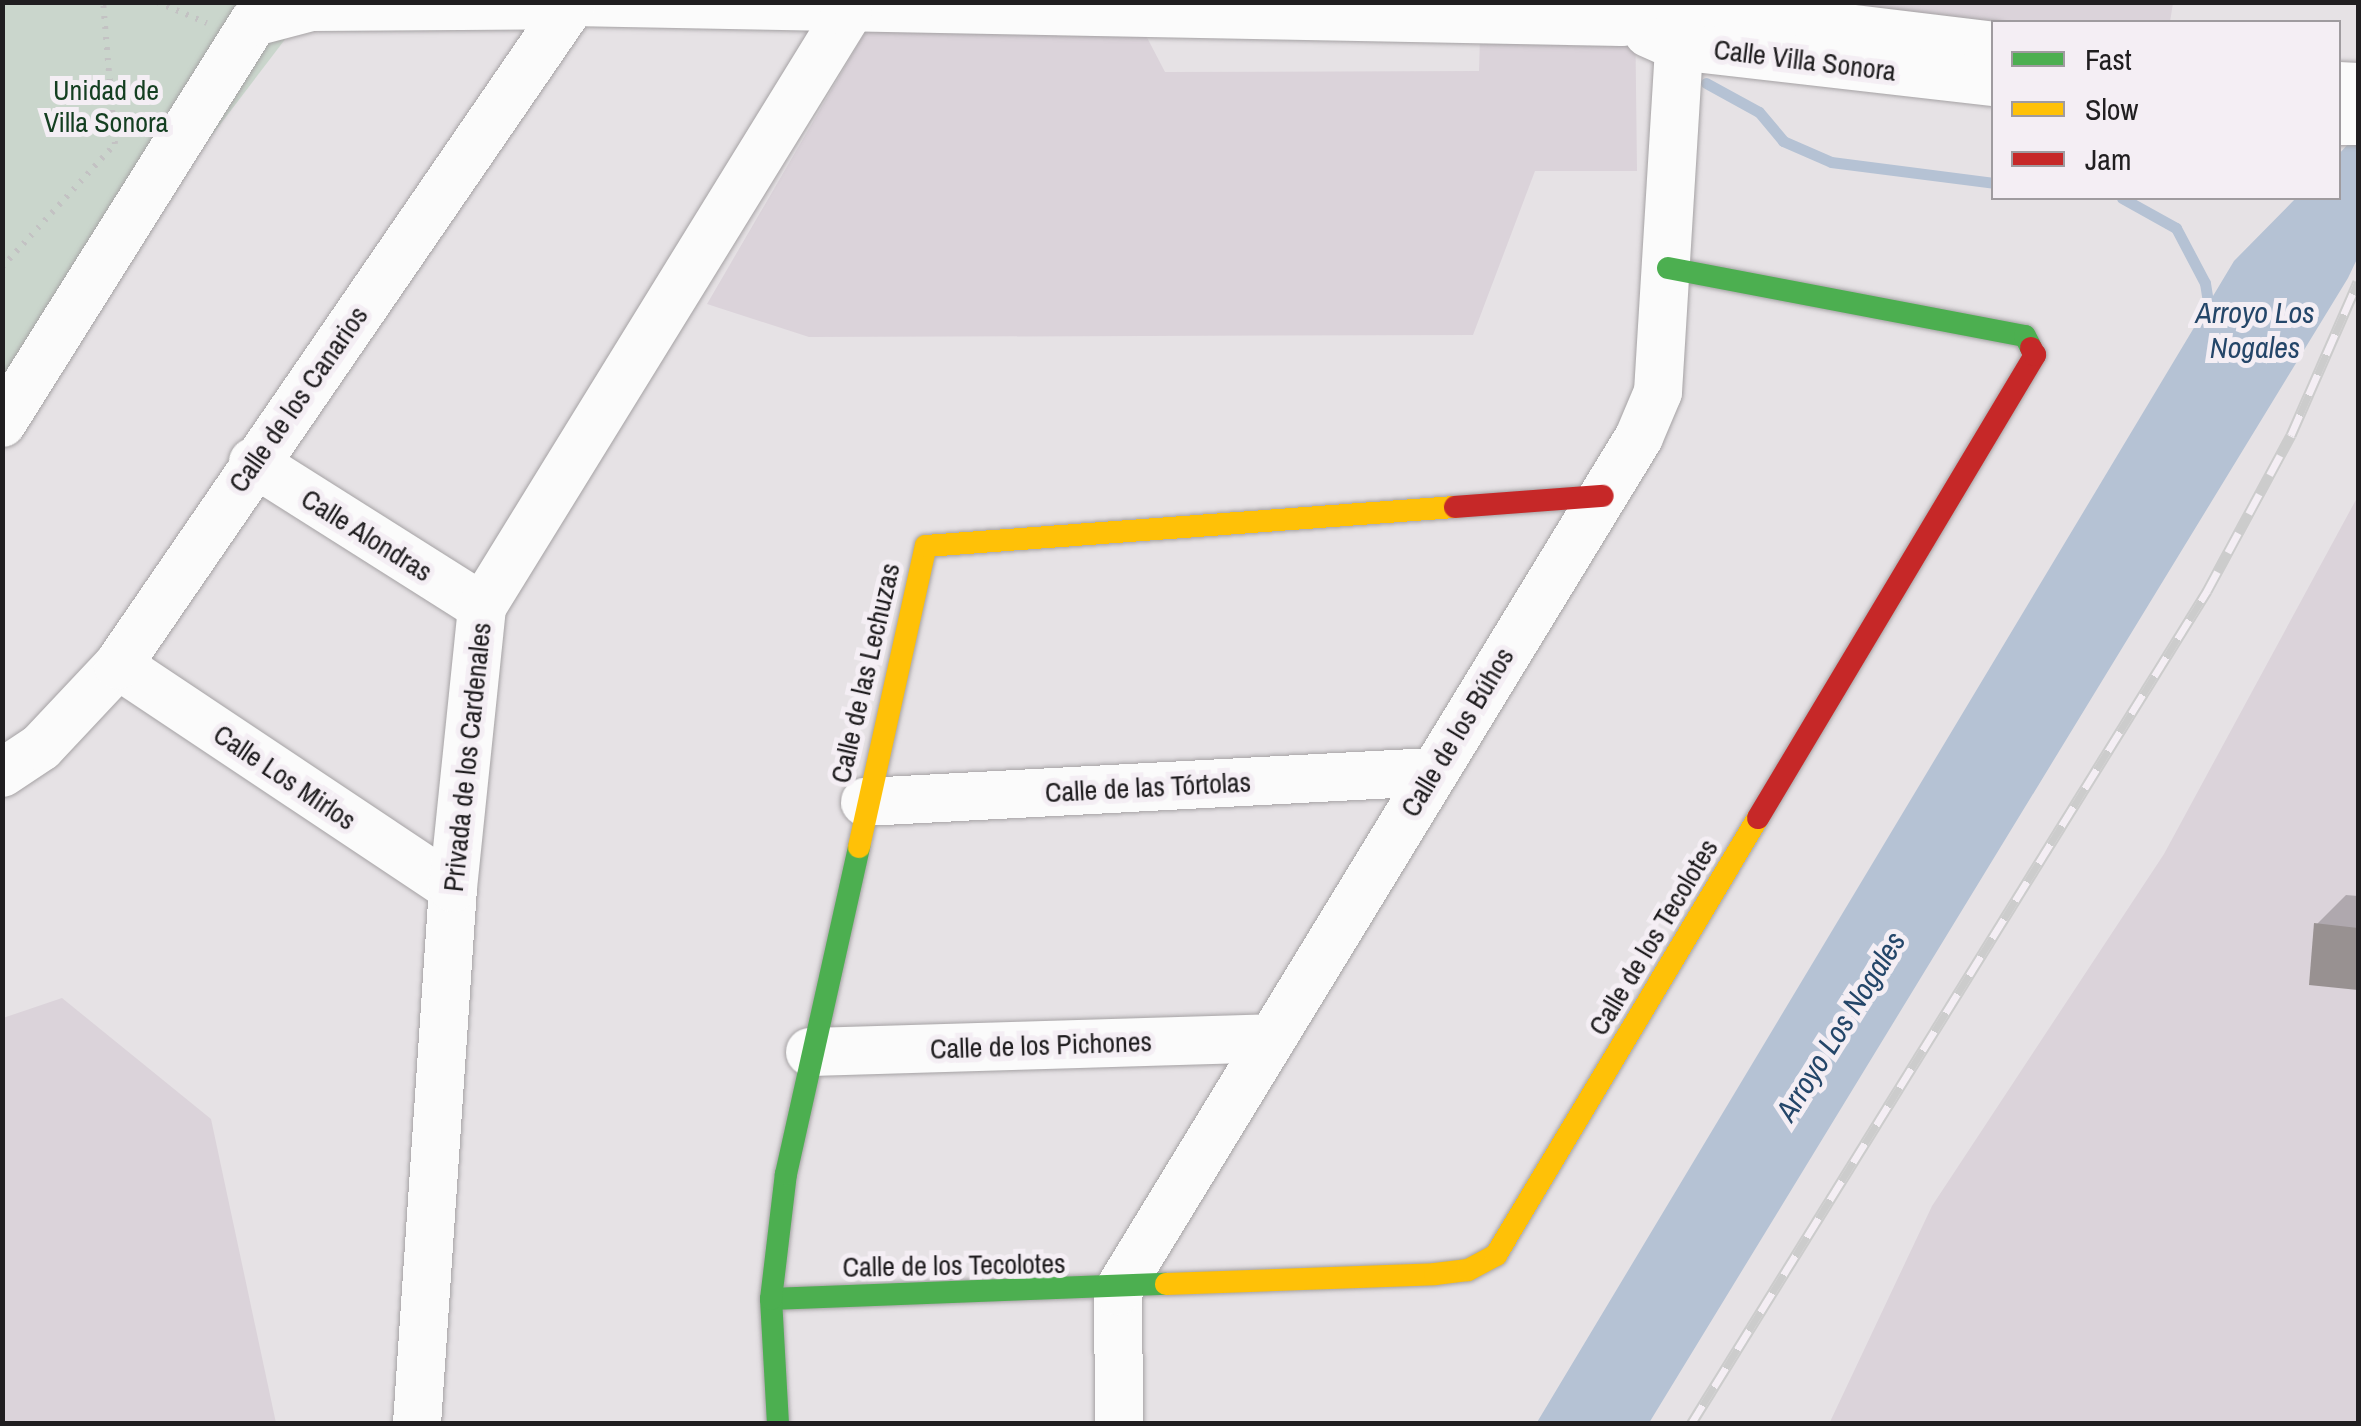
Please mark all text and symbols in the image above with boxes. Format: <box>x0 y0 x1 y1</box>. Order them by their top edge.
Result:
legend <box>1991 20 2341 200</box>
street label: Calle Villa Sonora <box>1712 32 1898 88</box>
text: Fast <box>2085 39 2132 79</box>
park label: Unidad de Villa Sonora <box>44 73 168 139</box>
text: Slow <box>2085 89 2138 129</box>
text: Jam <box>2085 139 2131 179</box>
water label: Arroyo Los Nogales <box>2196 294 2314 364</box>
street label: Calle de los Canarios <box>221 299 375 499</box>
street label: Calle Alondras <box>295 481 439 589</box>
street label: Calle de las Lechuzas <box>823 560 907 786</box>
street label: Privada de los Cardenales <box>436 621 498 893</box>
street label: Calle de los Búhos <box>1393 641 1521 823</box>
street label: Calle Los Mirlos <box>207 717 363 837</box>
street label: Calle de las Tórtolas <box>1044 765 1252 809</box>
street label: Calle de los Tecolotes <box>1581 833 1725 1041</box>
water label: Arroyo Los Nogales <box>1767 925 1913 1127</box>
street label: Calle de los Pichones <box>929 1024 1153 1066</box>
street label: Calle de los Tecolotes <box>842 1246 1066 1284</box>

